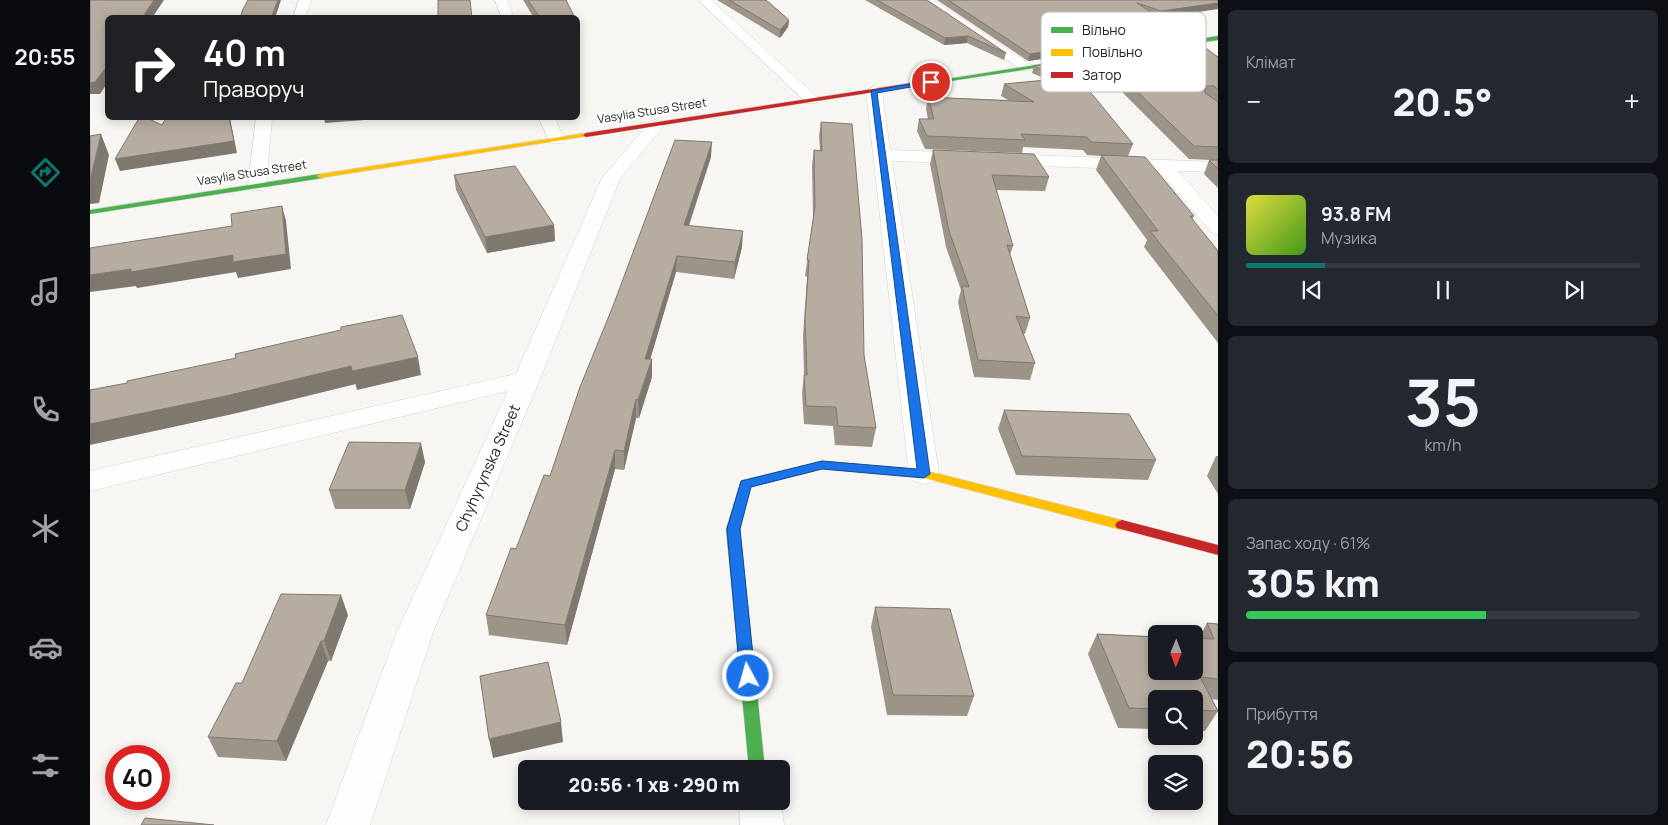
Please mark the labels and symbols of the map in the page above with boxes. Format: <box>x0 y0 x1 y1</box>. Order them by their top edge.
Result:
legend <box>1041 12 1206 92</box>
text: Вільно <box>1082 20 1126 39</box>
text: Повільно <box>1082 42 1143 61</box>
pin <box>910 61 952 103</box>
text: Затор <box>1082 65 1122 84</box>
street label: Vasylia Stusa Street <box>596 93 708 128</box>
street label: Vasylia Stusa Street <box>196 155 308 190</box>
street label: Chyhyrynska Street <box>450 401 525 535</box>
north arrow <box>1148 625 1202 680</box>
position arrow <box>721 649 773 701</box>
speed limit sign: 40 <box>105 745 170 810</box>

